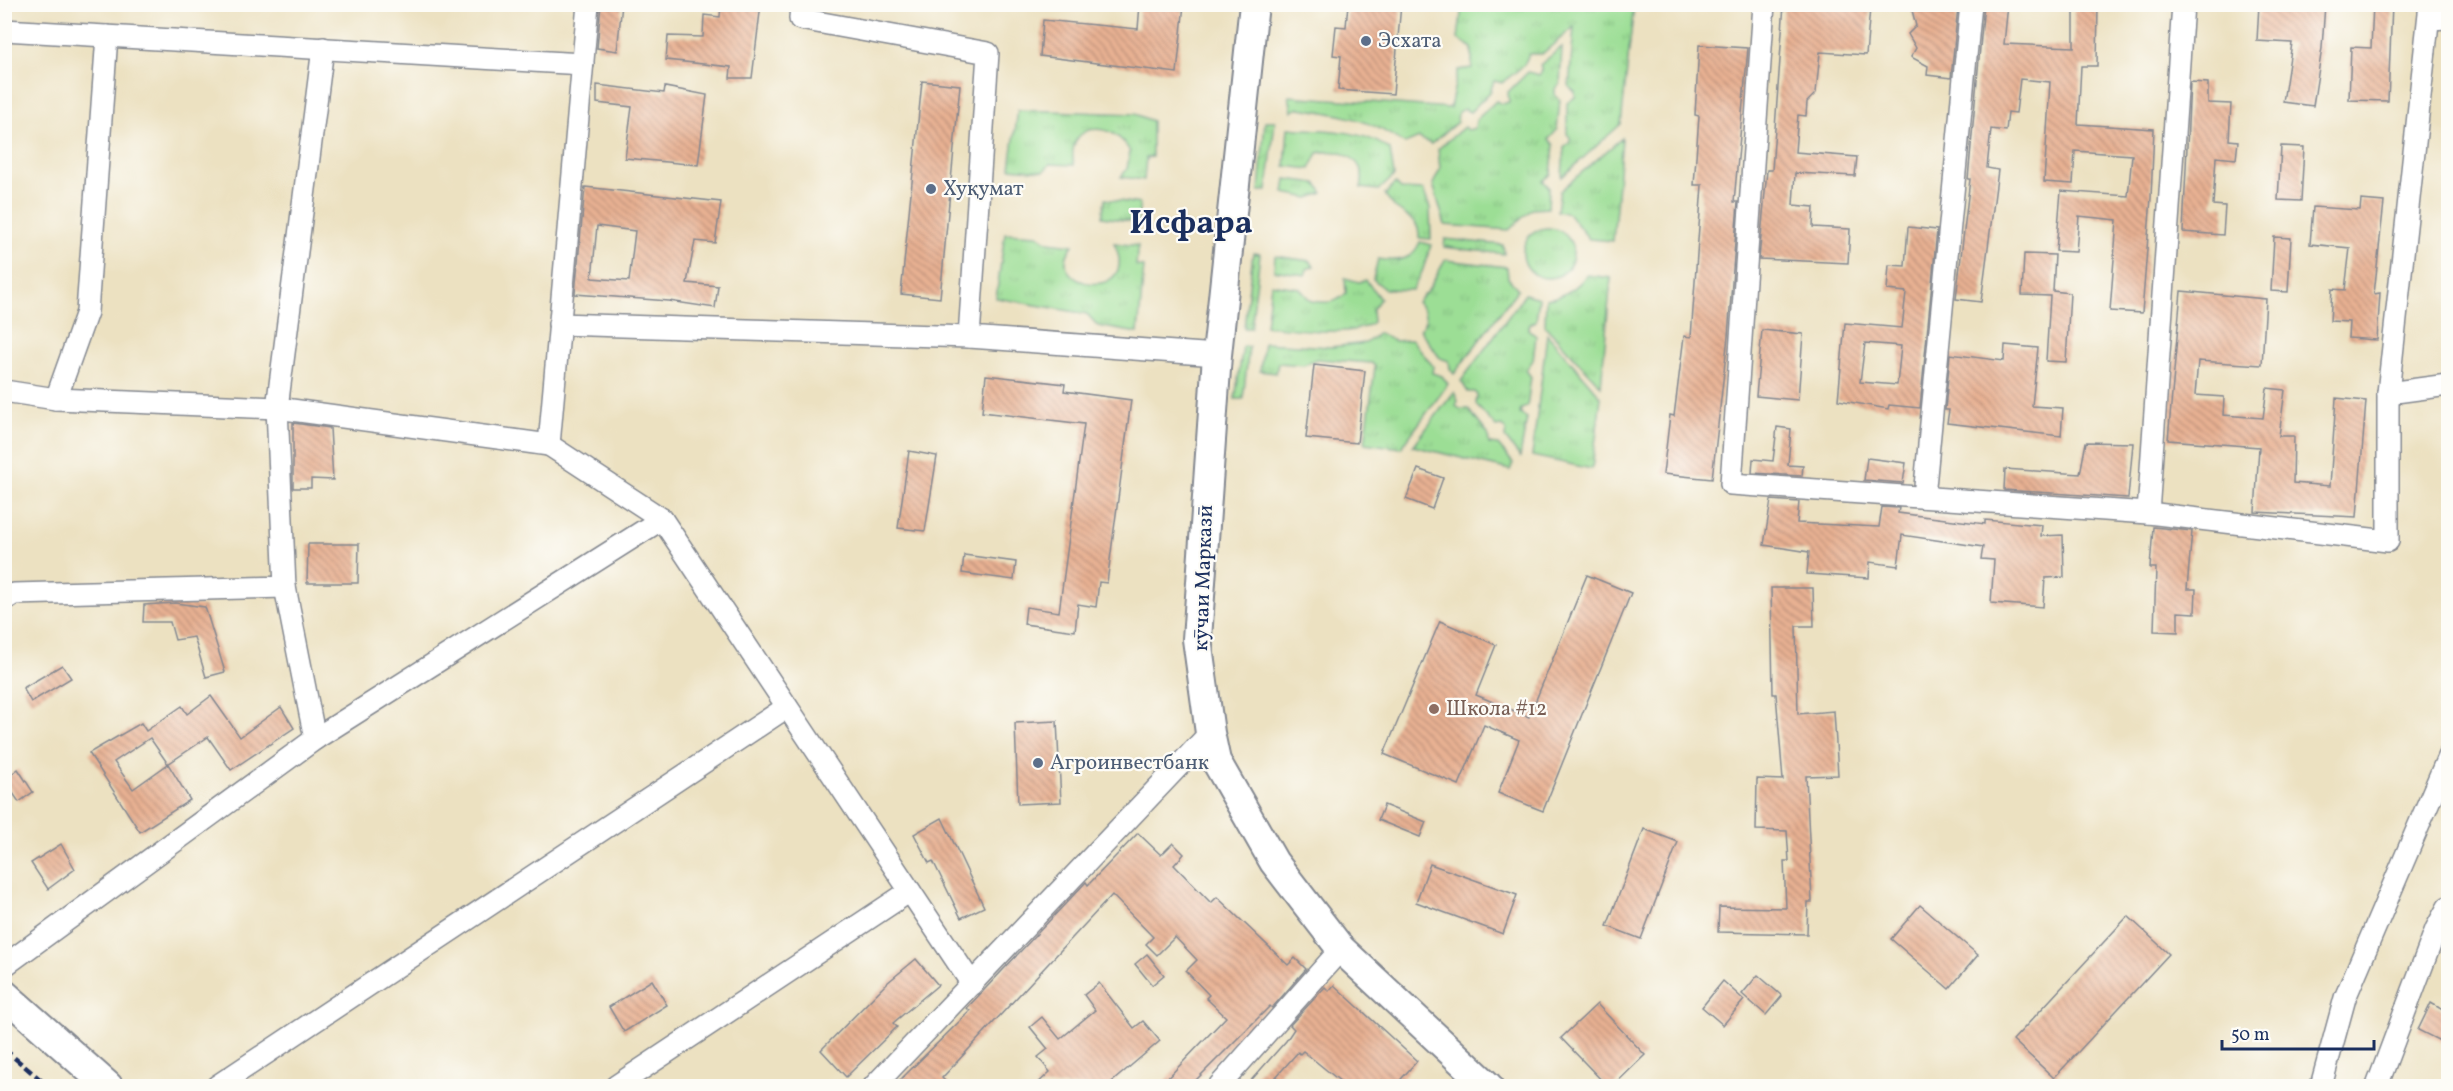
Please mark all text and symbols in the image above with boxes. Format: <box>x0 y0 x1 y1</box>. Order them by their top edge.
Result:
place label: Эсхата <box>1378 27 1442 56</box>
marker: Эсхата <box>1359 34 1373 48</box>
place label: Хуқумат <box>943 175 1024 204</box>
marker: Хуқумат <box>924 182 938 196</box>
district label: Исфара <box>1129 202 1253 248</box>
street label: кӯчаи Марказӣ <box>1187 504 1221 652</box>
place label: Школа #12 <box>1446 695 1547 724</box>
marker: Школа #12 <box>1427 702 1441 716</box>
place label: Агроинвестбанк <box>1050 749 1209 778</box>
marker: Агроинвестбанк <box>1031 756 1045 770</box>
scale bar <box>2222 1013 2374 1051</box>
text: 50 m <box>2231 1023 2270 1048</box>

